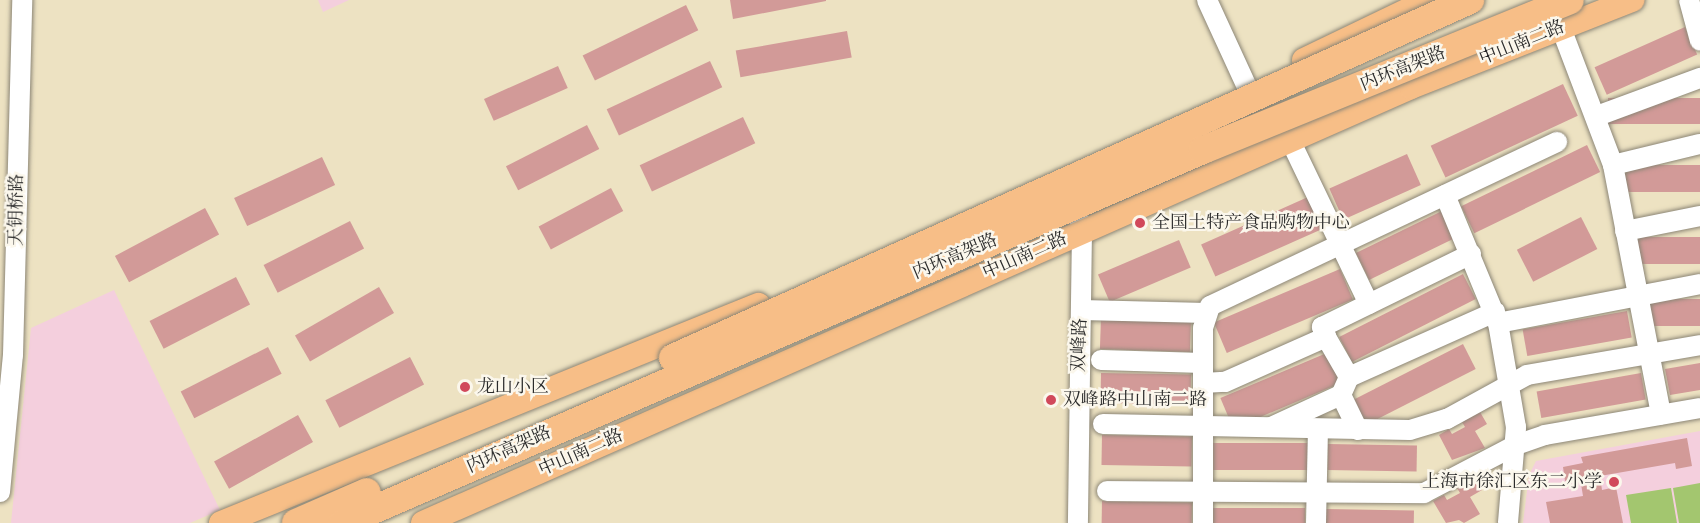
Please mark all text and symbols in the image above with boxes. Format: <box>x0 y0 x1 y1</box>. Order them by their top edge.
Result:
street label: 中山南二路 <box>1476 16 1568 70</box>
street label: 内环高架路 <box>1357 42 1449 96</box>
street label: 天钥桥路 <box>6 174 28 246</box>
place label: 全国土特产食品购物中心 <box>1152 212 1350 234</box>
marker: 全国土特产食品购物中心 <box>1133 216 1147 230</box>
street label: 中山南二路 <box>979 228 1071 284</box>
street label: 内环高架路 <box>909 229 1001 285</box>
street label: 双峰路 <box>1068 318 1092 372</box>
place label: 龙山小区 <box>477 376 549 398</box>
marker: 龙山小区 <box>458 380 472 394</box>
place label: 双峰路中山南二路 <box>1063 389 1207 411</box>
marker: 双峰路中山南二路 <box>1044 393 1058 407</box>
street label: 内环高架路 <box>463 422 555 478</box>
street label: 中山南二路 <box>535 425 627 481</box>
place label: 上海市徐汇区东二小学 <box>1422 471 1602 493</box>
marker: 上海市徐汇区东二小学 <box>1607 475 1621 489</box>

